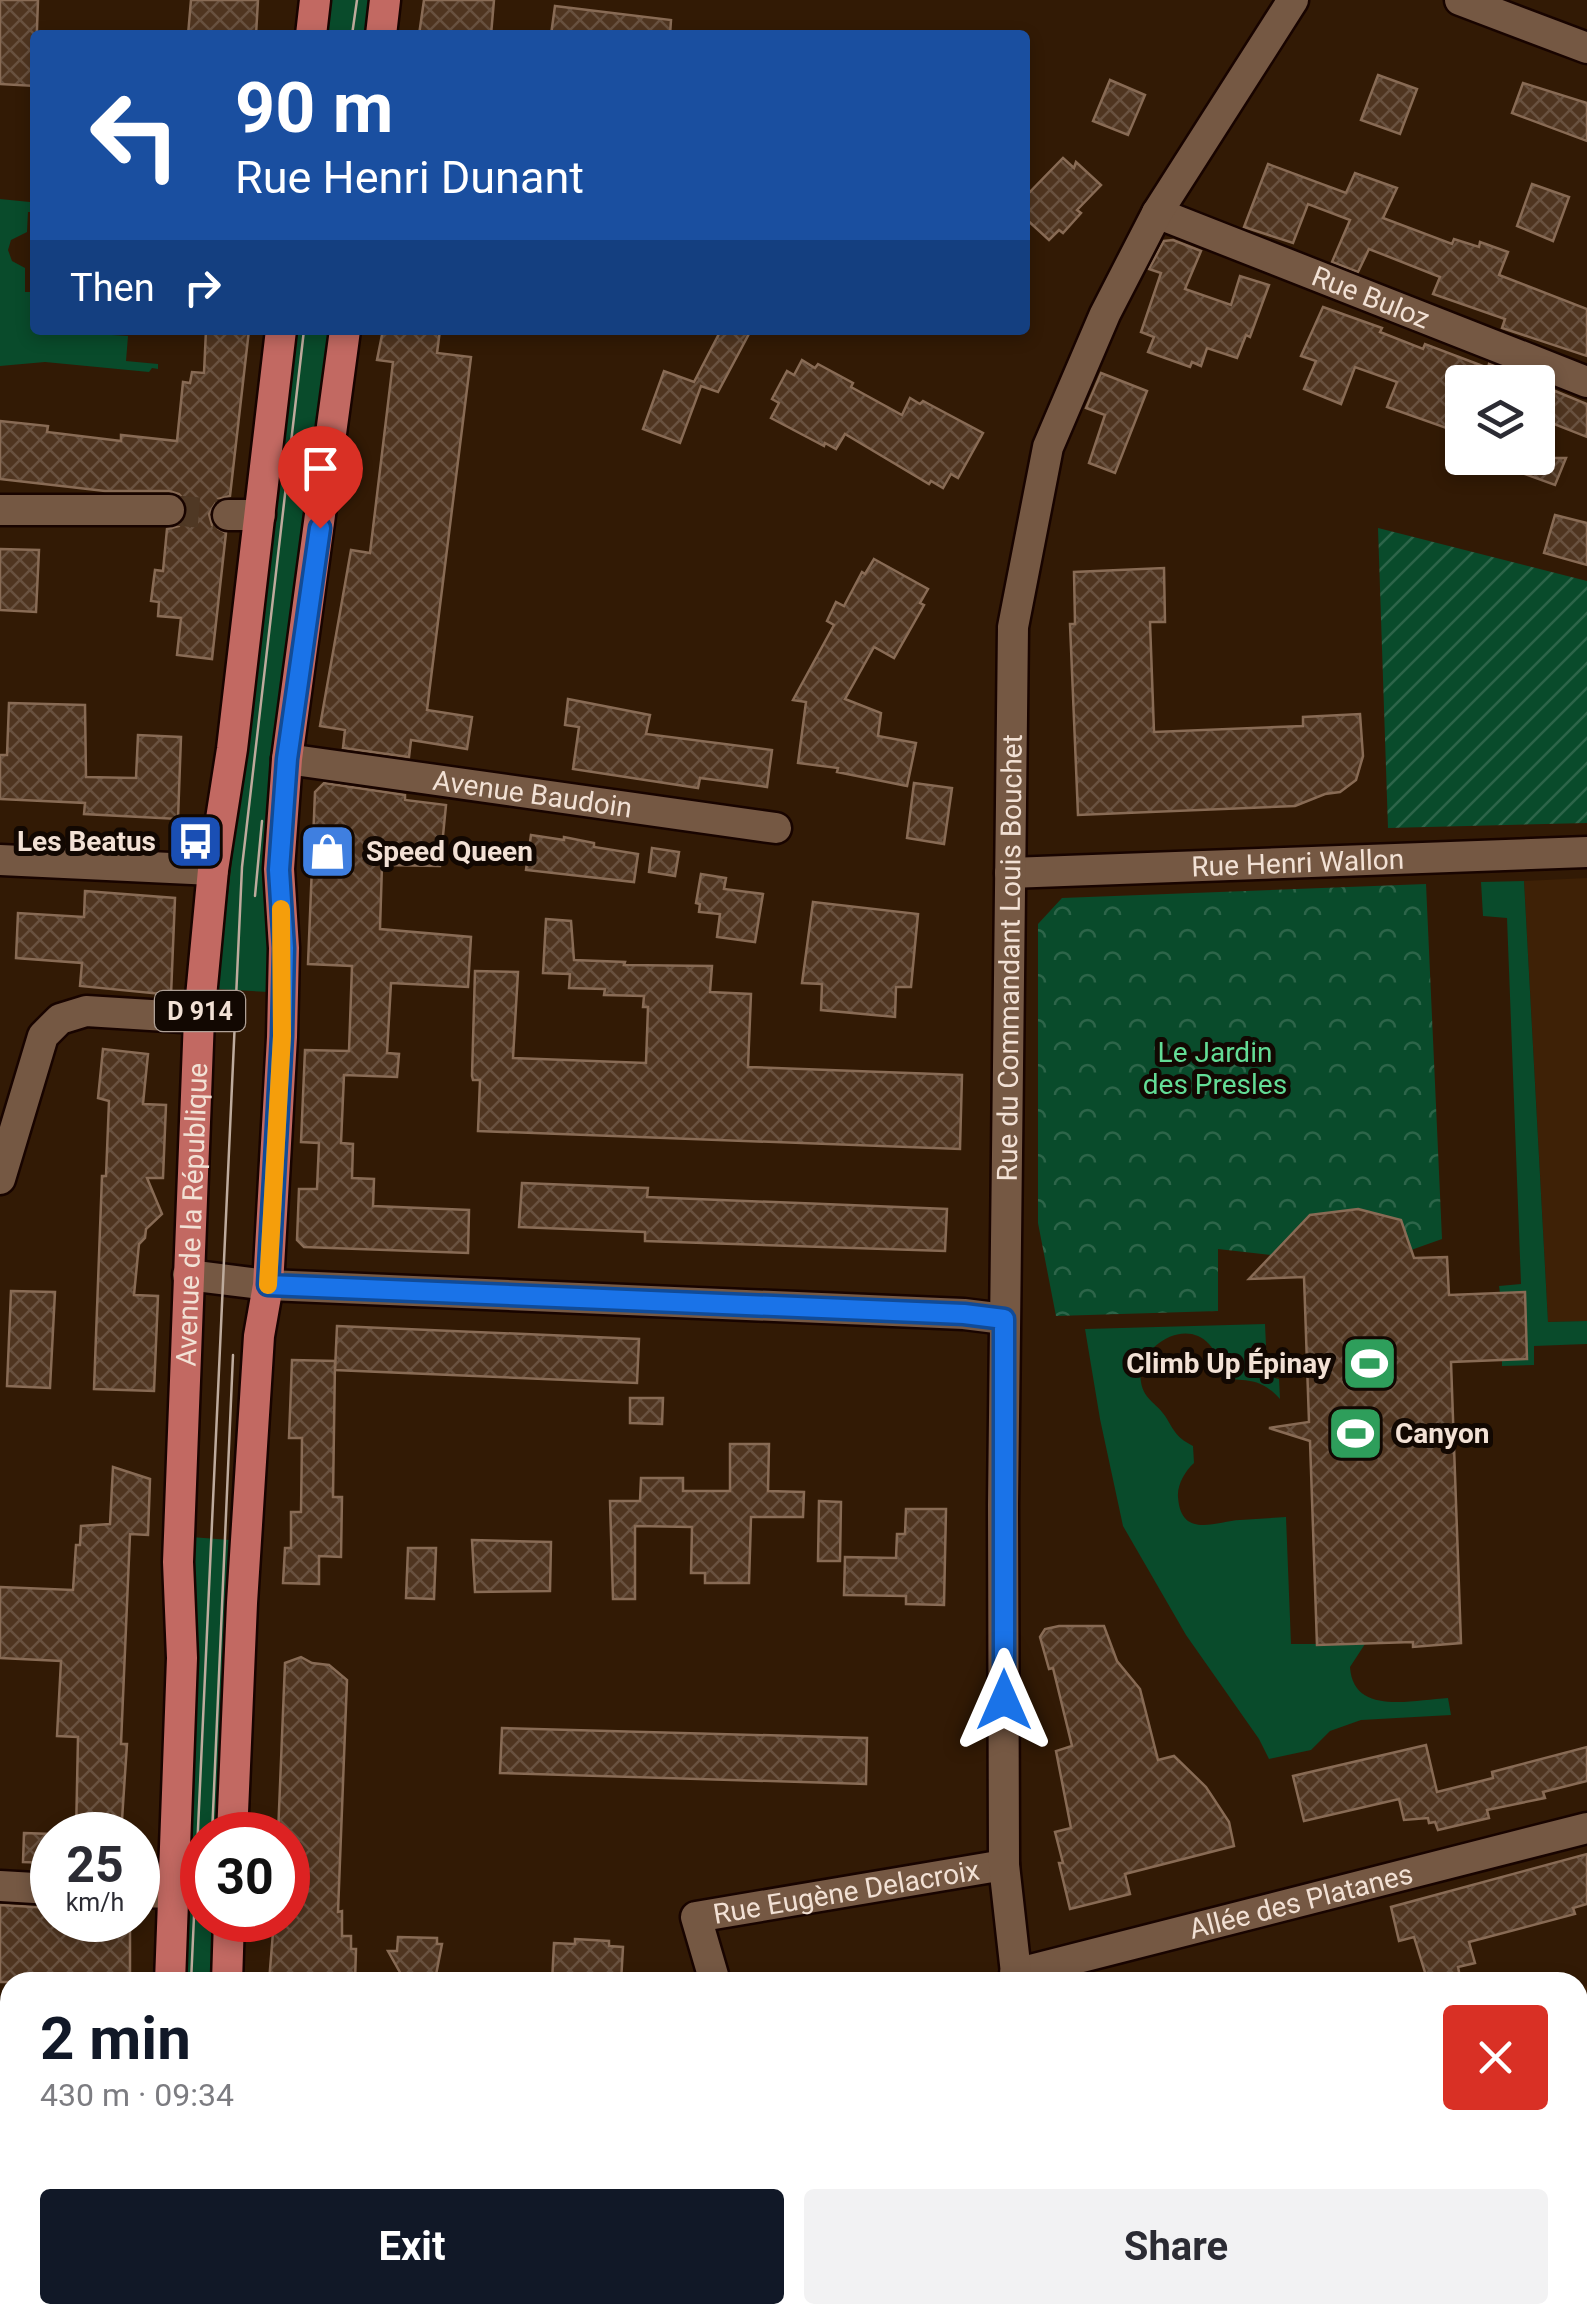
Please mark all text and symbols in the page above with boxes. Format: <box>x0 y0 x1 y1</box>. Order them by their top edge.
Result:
text: 90 m <box>235 67 393 149</box>
icon: left <box>70 70 200 200</box>
text: Rue Henri Dunant <box>235 151 584 204</box>
street label: Rue Buloz <box>1307 259 1435 335</box>
icon: right <box>175 260 230 315</box>
text: Then <box>70 266 155 310</box>
map controls <box>1445 365 1555 475</box>
button: layers <box>1445 365 1555 475</box>
pin <box>278 426 363 529</box>
icon: arrive <box>293 441 348 496</box>
street label: Rue du Commandant Louis Bouchet <box>990 734 1028 1181</box>
street label: Avenue Baudoin <box>431 763 634 824</box>
bus stop icon: Les Beatus <box>165 811 225 871</box>
shop icon: Speed Queen <box>297 821 357 881</box>
place label: Les Beatus <box>17 825 156 858</box>
place label: Speed Queen <box>366 835 533 868</box>
street label: Rue Henri Wallon <box>1191 842 1405 883</box>
road number: D 914 <box>155 991 245 1031</box>
park label: Le Jardin des Presles <box>1143 1036 1287 1101</box>
street label: Avenue de la République <box>169 1062 214 1367</box>
sports icon: Climb Up Épinay <box>1340 1333 1400 1393</box>
place label: Climb Up Épinay <box>1126 1347 1332 1380</box>
sports icon: Canyon <box>1326 1403 1386 1463</box>
place label: Canyon <box>1395 1417 1489 1450</box>
position arrow <box>952 1648 1056 1752</box>
speed limit sign: 30 <box>180 1812 310 1942</box>
text: 25 <box>66 1836 124 1894</box>
street label: Rue Eugène Delacroix <box>711 1853 982 1930</box>
street label: Allée des Platanes <box>1186 1857 1416 1945</box>
text: km/h <box>66 1888 124 1917</box>
text: 2 min <box>40 2003 191 2074</box>
button: close <box>1443 2005 1548 2110</box>
text: 430 m · 09:34 <box>40 2076 234 2114</box>
button: Exit <box>40 2189 784 2304</box>
button: Share <box>804 2189 1548 2304</box>

